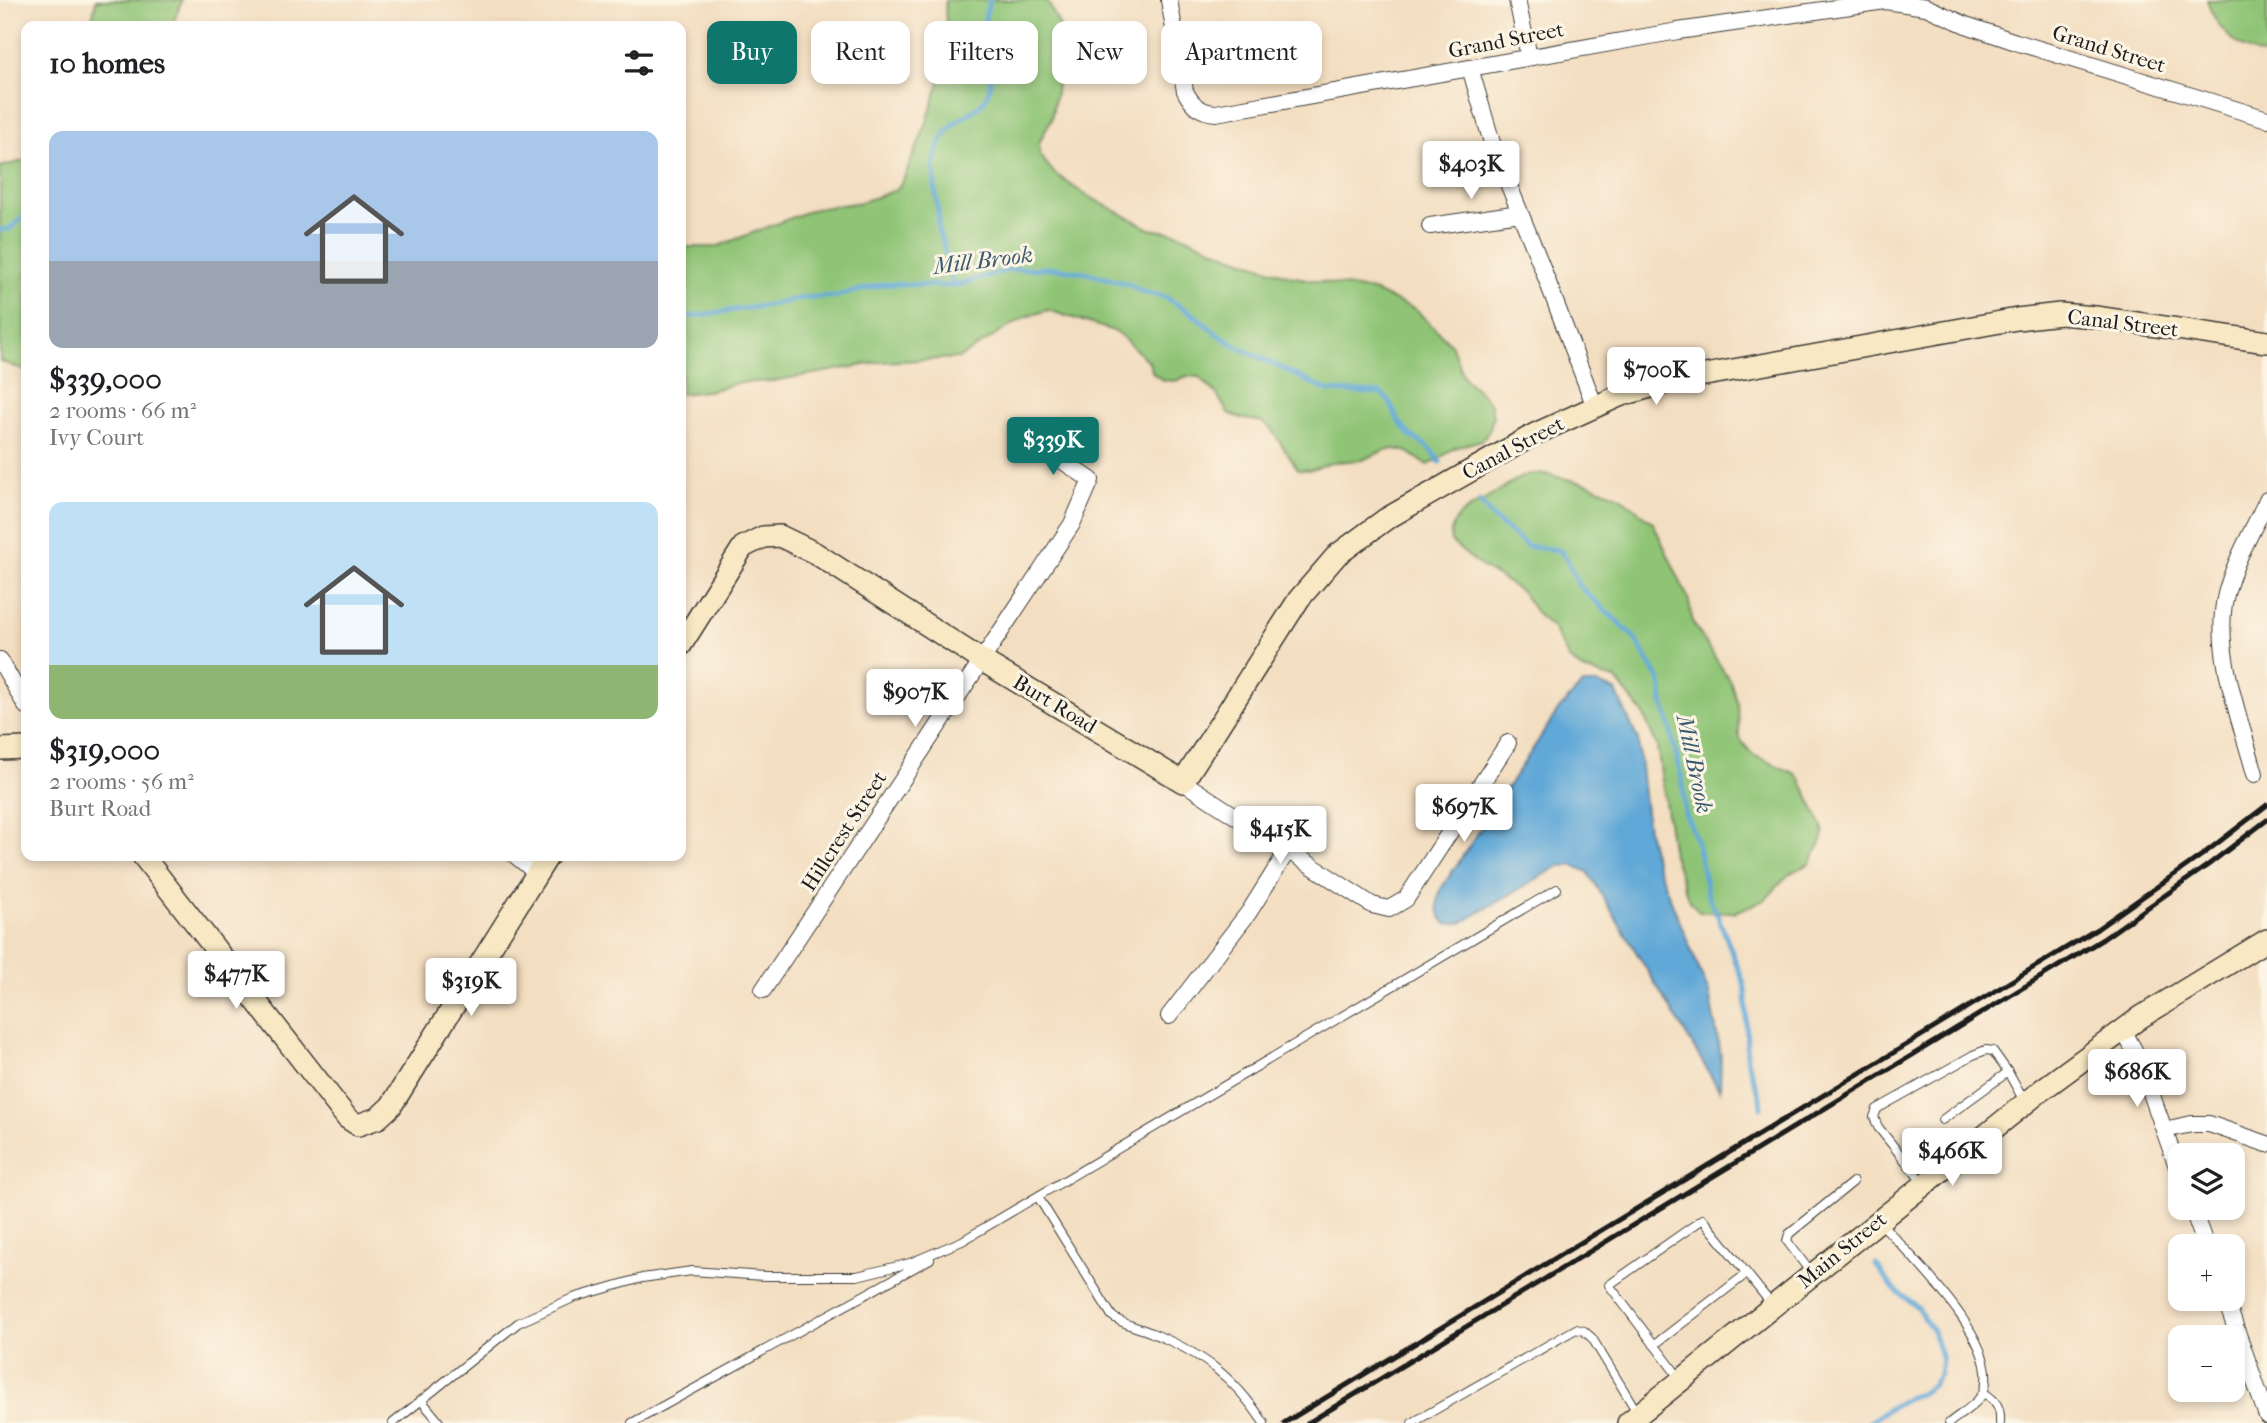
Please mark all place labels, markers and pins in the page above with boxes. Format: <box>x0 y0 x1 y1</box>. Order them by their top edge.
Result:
pin: $403K <box>1422 142 1520 201</box>
pin: $700K <box>1607 348 1705 407</box>
pin: $339K <box>1004 418 1102 477</box>
pin: $907K <box>866 670 964 729</box>
pin: $697K <box>1415 784 1513 844</box>
pin: $415K <box>1231 806 1329 866</box>
pin: $477K <box>187 951 285 1011</box>
pin: $319K <box>422 958 520 1018</box>
pin: $686K <box>2088 1050 2186 1109</box>
pin: $466K <box>1903 1128 2001 1188</box>

